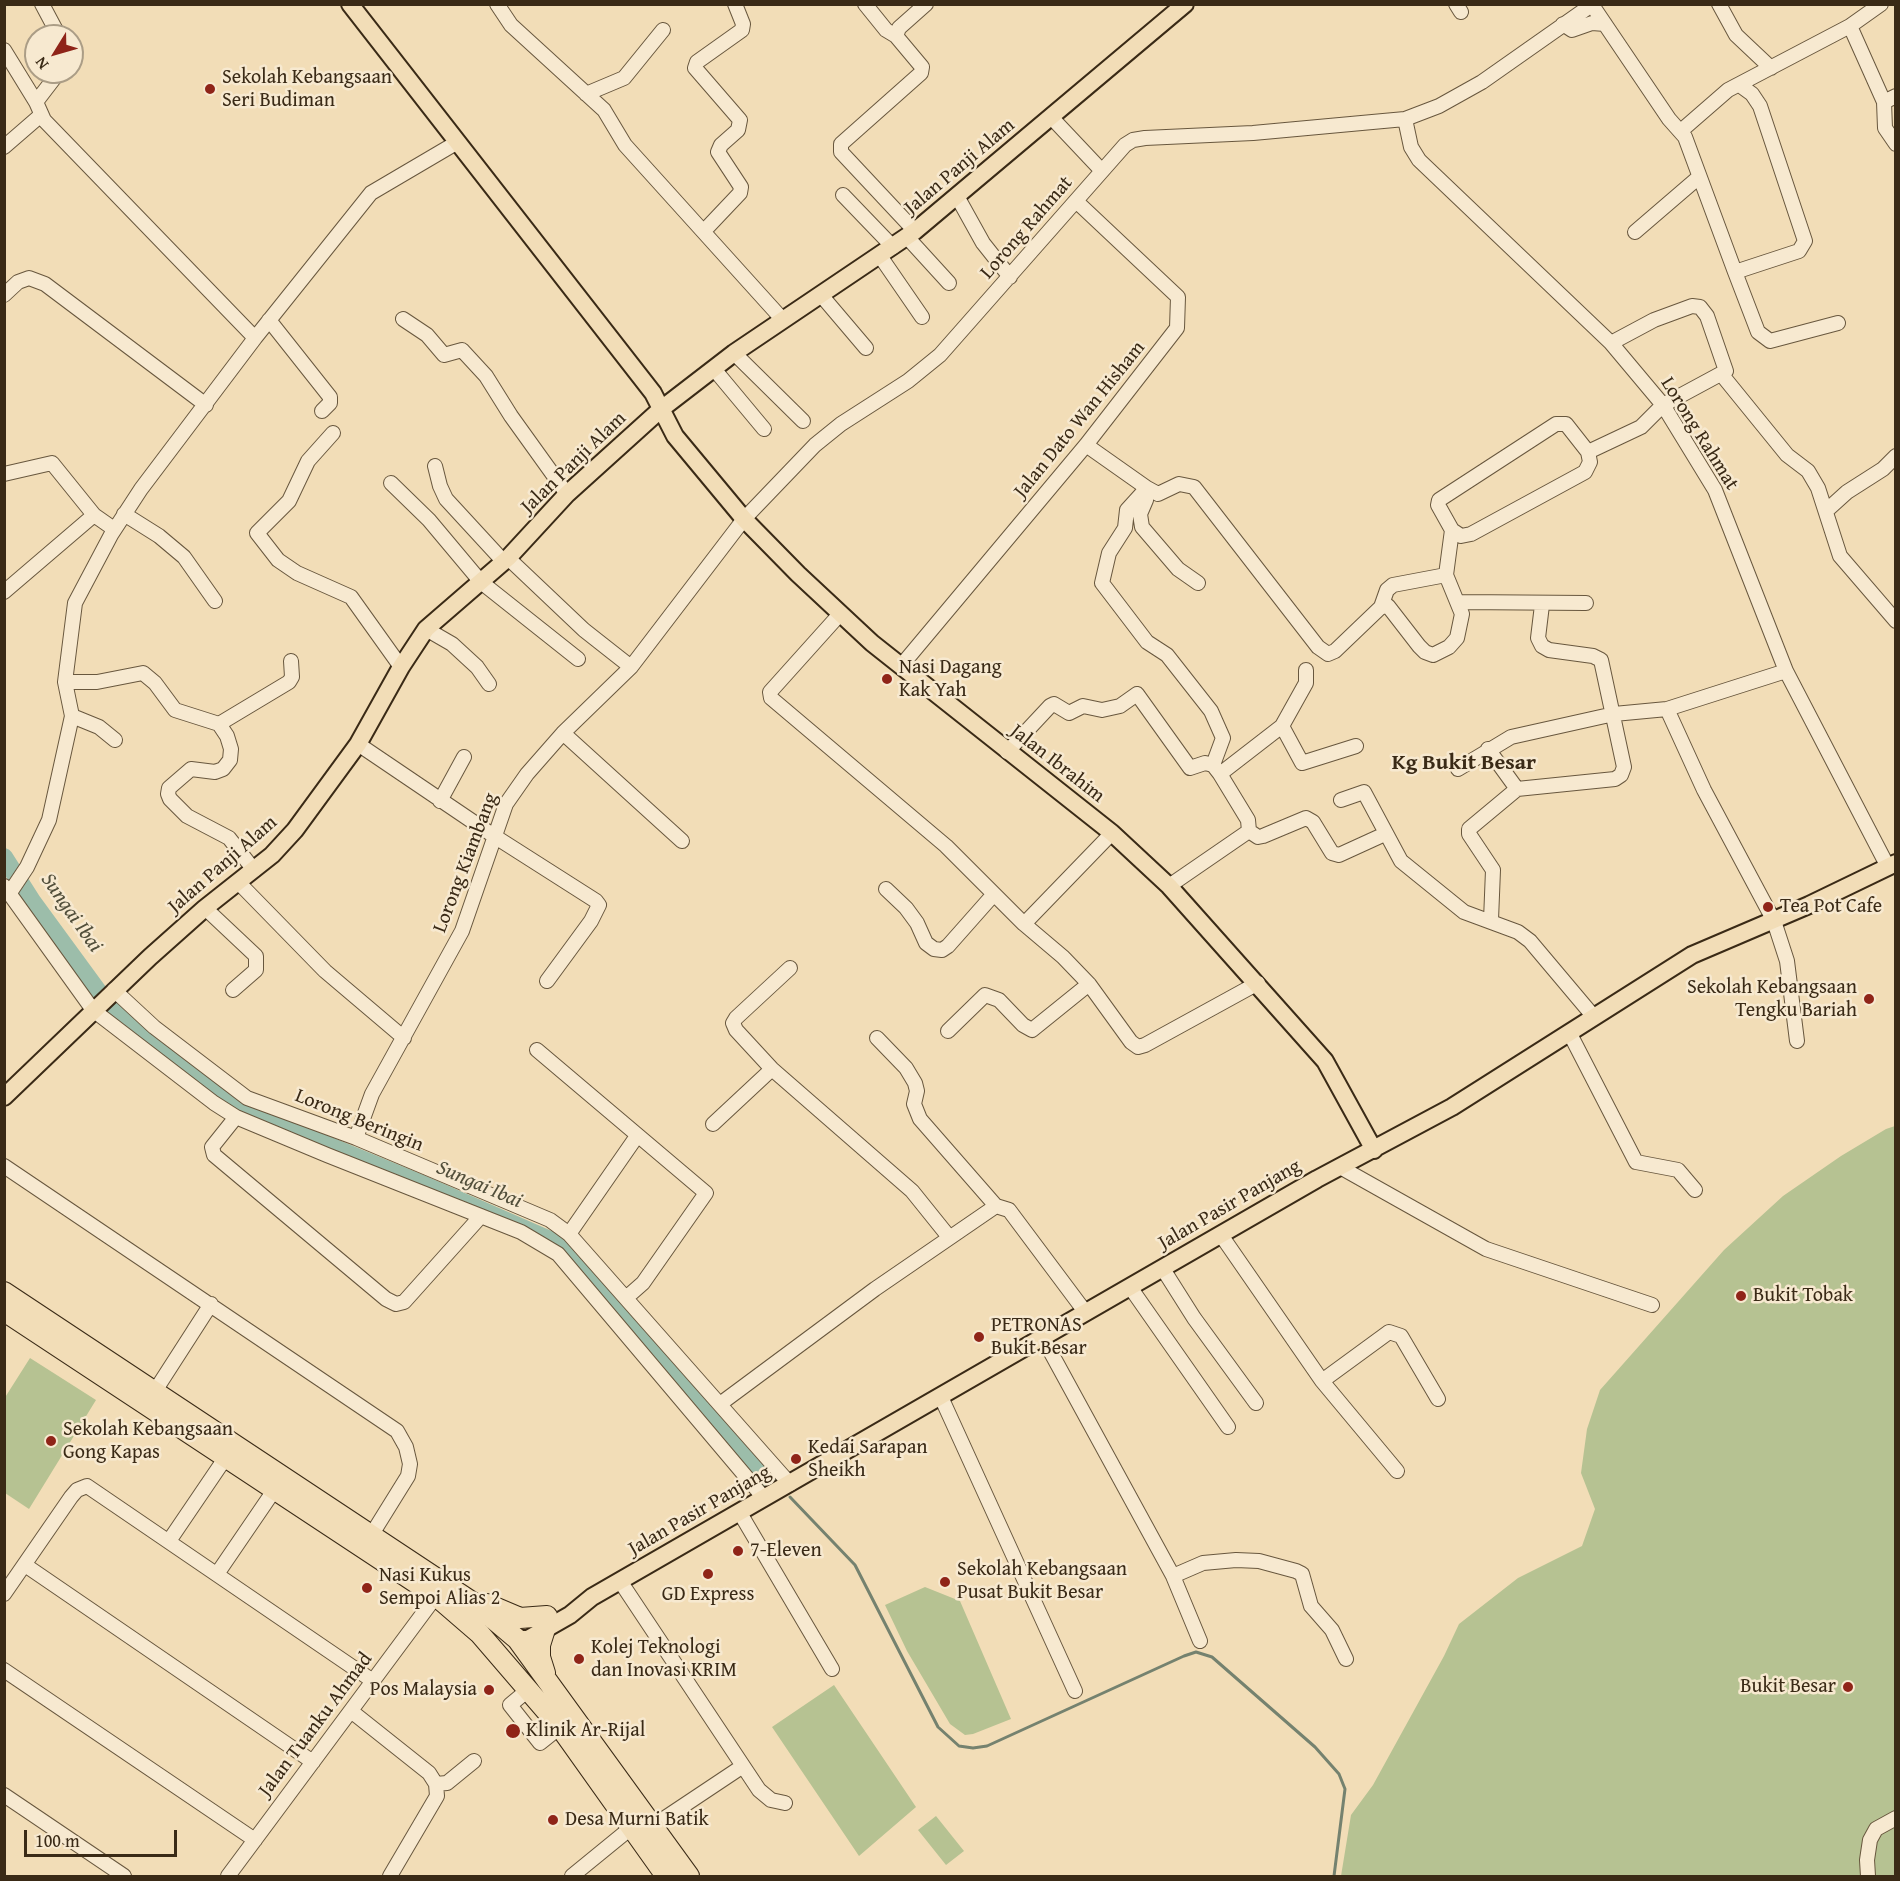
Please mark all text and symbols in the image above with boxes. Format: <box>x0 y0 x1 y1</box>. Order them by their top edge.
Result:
north arrow <box>24 24 84 84</box>
text: N <box>28 52 54 75</box>
place label: Sekolah Kebangsaan Seri Budiman <box>222 66 392 113</box>
marker: Sekolah Kebangsaan Seri Budiman <box>203 82 217 96</box>
street label: Jalan Panji Alam <box>900 114 1020 220</box>
street label: Lorong Rahmat <box>976 172 1078 284</box>
street label: Jalan Dato Wan Hisham <box>1009 337 1151 503</box>
street label: Lorong Rahmat <box>1655 373 1743 495</box>
street label: Jalan Panji Alam <box>516 407 632 519</box>
place label: Nasi Dagang Kak Yah <box>899 656 1002 703</box>
marker: Nasi Dagang Kak Yah <box>880 672 894 686</box>
street label: Jalan Ibrahim <box>1005 720 1109 808</box>
district label: Kg Bukit Besar <box>1392 750 1536 776</box>
street label: Lorong Kiambang <box>428 790 504 936</box>
street label: Jalan Panji Alam <box>163 811 283 919</box>
water label: Sungai Ibai <box>35 869 107 957</box>
place label: Tea Pot Cafe <box>1780 895 1882 919</box>
marker: Tea Pot Cafe <box>1761 900 1775 914</box>
place label: Sekolah Kebangsaan Tengku Bariah <box>1687 976 1857 1023</box>
marker: Sekolah Kebangsaan Tengku Bariah <box>1862 992 1876 1006</box>
street label: Lorong Beringin <box>291 1084 427 1158</box>
street label: Jalan Pasir Panjang <box>1155 1155 1305 1255</box>
water label: Sungai Ibai <box>432 1156 526 1214</box>
place label: Bukit Tobak <box>1753 1284 1853 1308</box>
marker: Bukit Tobak <box>1734 1289 1748 1303</box>
place label: PETRONAS Bukit Besar <box>991 1314 1087 1361</box>
marker: PETRONAS Bukit Besar <box>972 1330 986 1344</box>
place label: Sekolah Kebangsaan Gong Kapas <box>63 1418 233 1465</box>
marker: Sekolah Kebangsaan Gong Kapas <box>44 1434 58 1448</box>
place label: Kedai Sarapan Sheikh <box>808 1436 928 1483</box>
marker: Kedai Sarapan Sheikh <box>789 1452 803 1466</box>
street label: Jalan Pasir Panjang <box>625 1461 775 1561</box>
place label: 7-Eleven <box>750 1539 822 1563</box>
marker: 7-Eleven <box>731 1544 745 1558</box>
place label: Sekolah Kebangsaan Pusat Bukit Besar <box>957 1558 1127 1605</box>
place label: Nasi Kukus Sempoi Alias 2 <box>379 1564 500 1611</box>
marker: GD Express <box>701 1567 715 1581</box>
marker: Sekolah Kebangsaan Pusat Bukit Besar <box>938 1575 952 1589</box>
marker: Nasi Kukus Sempoi Alias 2 <box>360 1581 374 1595</box>
place label: GD Express <box>662 1583 754 1607</box>
place label: Kolej Teknologi dan Inovasi KRIM <box>591 1636 737 1683</box>
street label: Jalan Tuanku Ahmad <box>254 1648 378 1802</box>
marker: Kolej Teknologi dan Inovasi KRIM <box>572 1652 586 1666</box>
place label: Bukit Besar <box>1740 1675 1836 1699</box>
place label: Pos Malaysia <box>370 1678 477 1702</box>
marker: Bukit Besar <box>1841 1680 1855 1694</box>
marker: Pos Malaysia <box>482 1683 496 1697</box>
place label: Klinik Ar-Rijal <box>526 1719 645 1743</box>
marker: Klinik Ar-Rijal <box>504 1722 522 1740</box>
place label: Desa Murni Batik <box>565 1808 709 1832</box>
marker: Desa Murni Batik <box>546 1813 560 1827</box>
scale bar <box>27 1818 180 1856</box>
text: 100 m <box>35 1827 80 1854</box>

